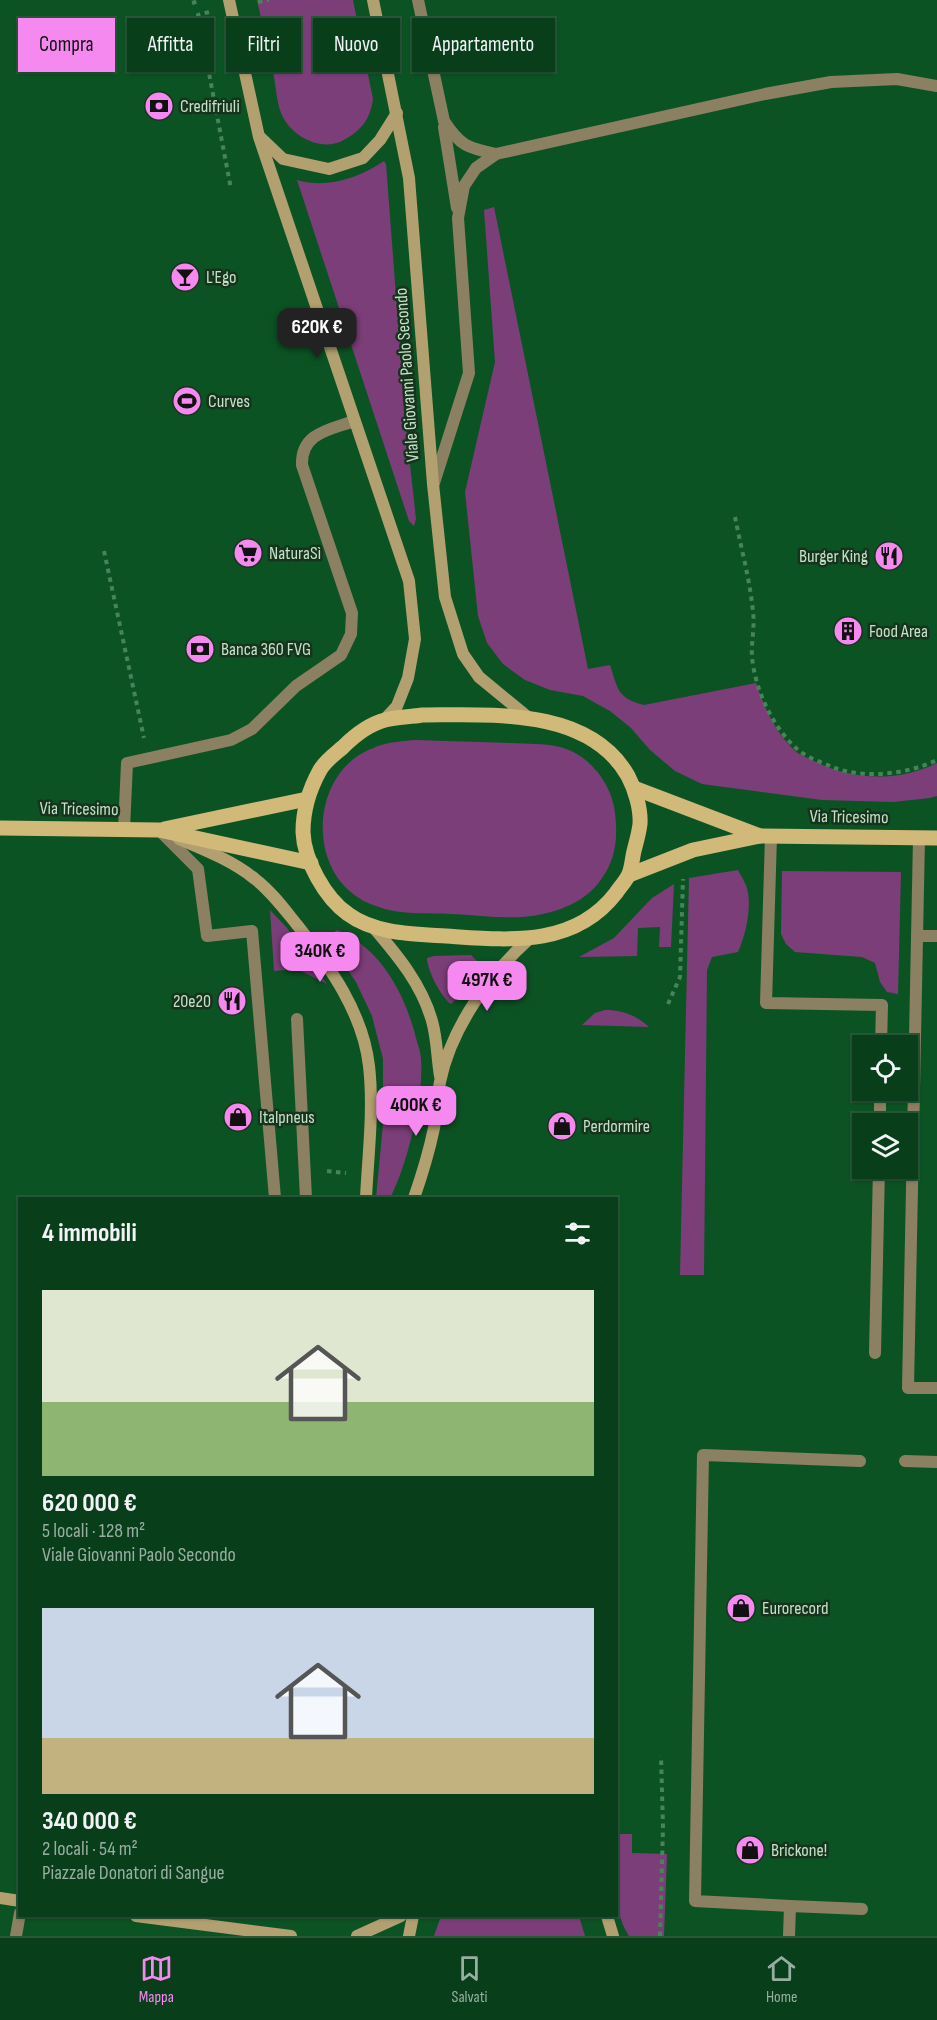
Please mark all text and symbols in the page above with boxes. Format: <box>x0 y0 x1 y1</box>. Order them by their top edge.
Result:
chip: Compra <box>18 18 115 72</box>
chip: Affitta <box>127 18 214 72</box>
chip: Filtri <box>226 18 301 72</box>
chip: Nuovo <box>313 18 400 72</box>
chip: Appartamento <box>412 18 555 72</box>
bank icon: Credifriuli <box>143 90 175 122</box>
place label: Credifriuli <box>180 96 240 117</box>
bar icon: L'Ego <box>169 261 201 293</box>
place label: L'Ego <box>206 267 236 288</box>
street label: Viale Giovanni Paolo Secondo <box>390 287 424 463</box>
pin: 620K € <box>268 308 366 359</box>
text: 620K € <box>291 315 343 339</box>
sports icon: Curves <box>171 385 203 417</box>
place label: Curves <box>208 391 250 412</box>
supermarket icon: NaturaSì <box>232 537 264 569</box>
restaurant icon: Burger King <box>873 540 905 572</box>
place label: NaturaSì <box>269 543 321 564</box>
place label: Burger King <box>799 546 868 567</box>
building icon: Food Area <box>832 615 864 647</box>
place label: Food Area <box>869 621 928 642</box>
bank icon: Banca 360 FVG <box>184 633 216 665</box>
place label: Banca 360 FVG <box>221 639 311 660</box>
street label: Via Tricesimo <box>39 798 119 820</box>
street label: Via Tricesimo <box>809 806 889 828</box>
pin: 340K € <box>271 932 369 983</box>
text: 340K € <box>294 939 346 963</box>
pin: 497K € <box>438 961 536 1012</box>
text: 497K € <box>462 968 512 992</box>
restaurant icon: 20e20 <box>216 985 248 1017</box>
place label: 20e20 <box>173 991 211 1012</box>
map controls <box>852 1035 918 1179</box>
button: locate <box>852 1035 918 1101</box>
pin: 400K € <box>367 1086 465 1137</box>
text: 400K € <box>390 1093 442 1117</box>
shop icon: Italpneus <box>222 1101 254 1133</box>
place label: Italpneus <box>259 1107 315 1128</box>
shop icon: Perdormire <box>546 1110 578 1142</box>
button: layers <box>852 1113 918 1179</box>
place label: Perdormire <box>583 1116 650 1137</box>
icon: filters <box>561 1217 594 1250</box>
text: 4 immobili <box>42 1218 137 1249</box>
icon: home <box>264 1329 372 1437</box>
text: 620 000 € <box>42 1488 137 1519</box>
text: 5 locali · 128 m² <box>42 1519 145 1543</box>
text: Viale Giovanni Paolo Secondo <box>42 1543 236 1567</box>
shop icon: Eurorecord <box>725 1592 757 1624</box>
place label: Eurorecord <box>762 1598 828 1619</box>
icon: home <box>264 1647 372 1755</box>
text: 340 000 € <box>42 1806 137 1837</box>
shop icon: Brickone! <box>734 1834 766 1866</box>
text: 2 locali · 54 m² <box>42 1837 138 1861</box>
place label: Brickone! <box>771 1840 827 1861</box>
text: Piazzale Donatori di Sangue <box>42 1861 225 1885</box>
tab: Mappa <box>139 1952 174 2007</box>
tab: Salvati <box>452 1952 488 2007</box>
tab: Home <box>765 1952 798 2007</box>

